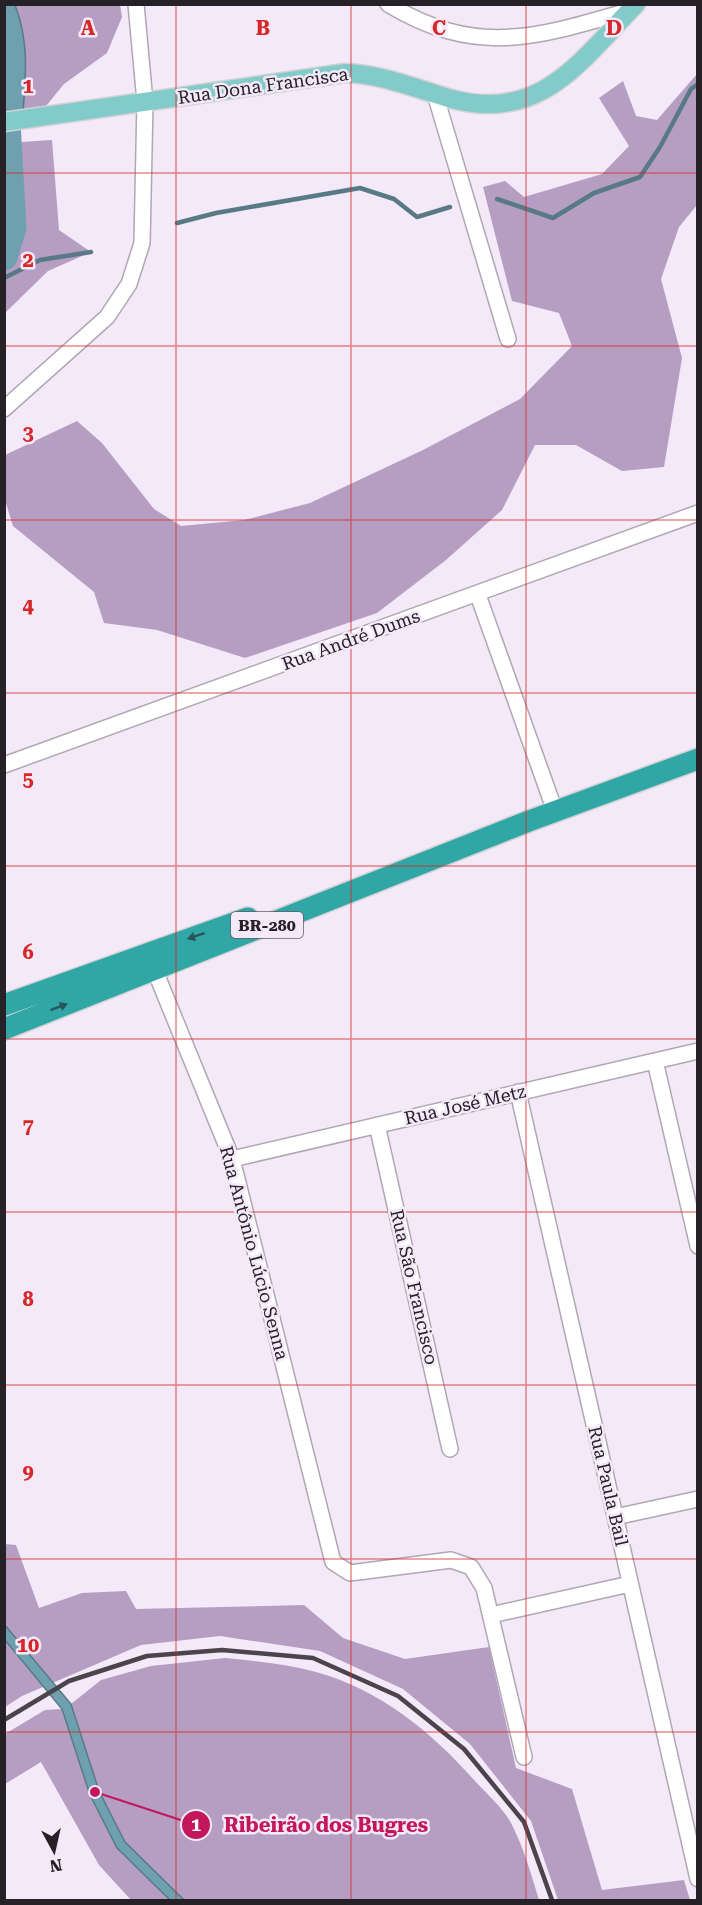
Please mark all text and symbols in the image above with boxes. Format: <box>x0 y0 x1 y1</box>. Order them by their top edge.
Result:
text: A <box>81 16 96 40</box>
text: B <box>256 16 270 40</box>
text: C <box>432 16 446 40</box>
text: D <box>606 16 622 40</box>
street label: Rua Dona Francisca <box>176 63 350 108</box>
text: 1 <box>22 74 34 98</box>
text: 2 <box>22 248 34 272</box>
text: 3 <box>22 421 34 445</box>
text: 4 <box>22 594 34 618</box>
street label: Rua André Dums <box>279 605 423 674</box>
text: 5 <box>22 767 34 791</box>
road number: BR-280 <box>231 912 303 938</box>
one-way arrow <box>187 932 205 942</box>
text: 6 <box>22 940 34 964</box>
one-way arrow <box>50 1002 68 1012</box>
street label: Rua José Metz <box>402 1080 528 1129</box>
text: 7 <box>22 1114 34 1138</box>
street label: Rua Antônio Lúcio Senna <box>216 1144 293 1362</box>
street label: Rua São Francisco <box>386 1207 443 1367</box>
text: 8 <box>22 1287 34 1311</box>
street label: Rua Paula Bail <box>584 1424 633 1548</box>
text: 9 <box>22 1460 34 1484</box>
text: 10 <box>17 1633 39 1657</box>
callout: Ribeirão dos Bugres <box>181 1806 440 1844</box>
text: Ribeirão dos Bugres <box>224 1813 428 1837</box>
text: 1 <box>191 1814 201 1835</box>
north arrow <box>24 1821 84 1881</box>
text: N <box>49 1855 63 1876</box>

